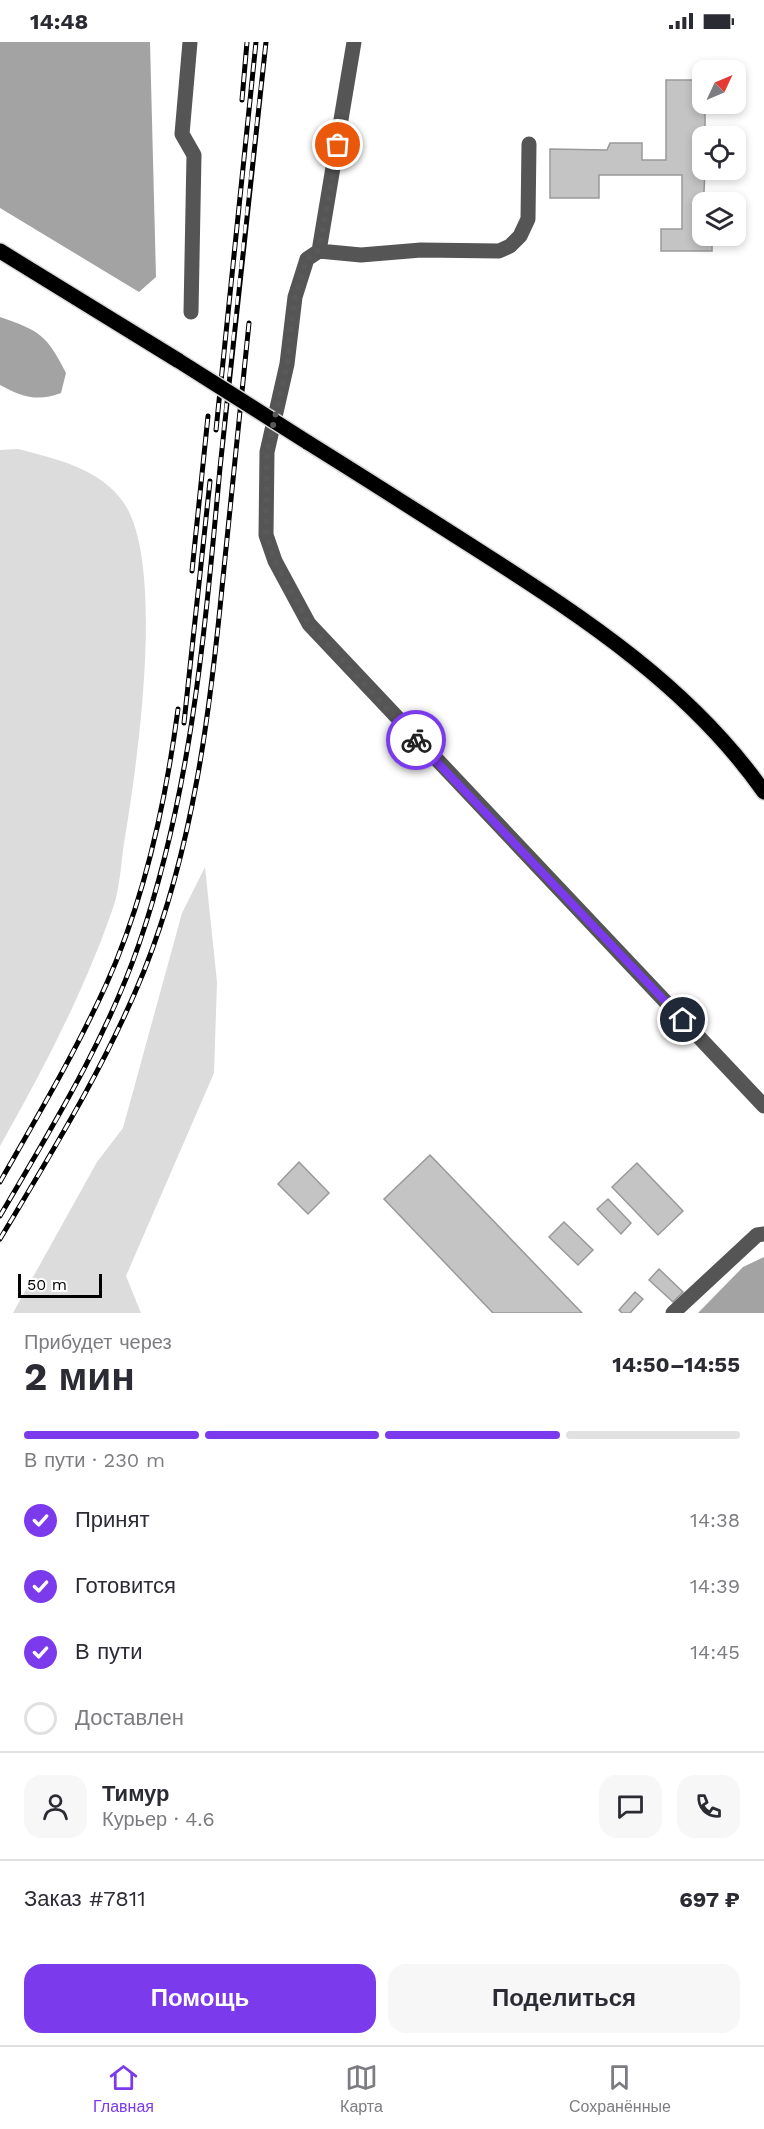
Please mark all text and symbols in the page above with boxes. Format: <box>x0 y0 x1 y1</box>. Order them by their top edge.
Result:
text: 14:48 <box>30 9 88 34</box>
north arrow <box>692 60 746 114</box>
map controls <box>692 60 746 246</box>
pin <box>312 119 363 170</box>
button: locate <box>692 126 746 180</box>
icon: bag <box>321 128 354 161</box>
button: layers <box>692 192 746 246</box>
courier <box>386 710 446 770</box>
icon: bike <box>400 724 433 757</box>
pin <box>657 994 708 1045</box>
icon: home <box>666 1003 699 1036</box>
scale bar <box>18 1271 102 1298</box>
text: 50 m <box>27 1275 67 1294</box>
text: Прибудет через <box>24 1330 172 1354</box>
text: 14:50–14:55 <box>612 1352 740 1377</box>
text: 2 мин <box>24 1354 135 1399</box>
text: В пути · 230 m <box>24 1448 165 1472</box>
icon: check <box>24 1504 57 1537</box>
text: Принят <box>75 1507 149 1532</box>
text: 14:38 <box>690 1508 740 1532</box>
icon: check <box>24 1570 57 1603</box>
text: Готовится <box>75 1573 176 1598</box>
text: 14:39 <box>690 1574 740 1598</box>
icon: check <box>24 1636 57 1669</box>
text: В пути <box>75 1639 142 1664</box>
text: 14:45 <box>690 1640 740 1664</box>
text: Доставлен <box>75 1705 184 1730</box>
button: person <box>24 1775 87 1838</box>
button: chat <box>599 1775 662 1838</box>
button: phone <box>677 1775 740 1838</box>
text: Тимур <box>102 1781 170 1806</box>
text: Курьер · 4.6 <box>102 1807 215 1831</box>
text: Заказ #7811 <box>24 1886 146 1911</box>
text: 697 ₽ <box>679 1887 740 1912</box>
button: Помощь <box>24 1964 376 2033</box>
button: Поделиться <box>388 1964 740 2033</box>
tab: Главная <box>93 2061 154 2116</box>
tab: Карта <box>340 2061 383 2116</box>
tab: Сохранённые <box>569 2061 671 2116</box>

